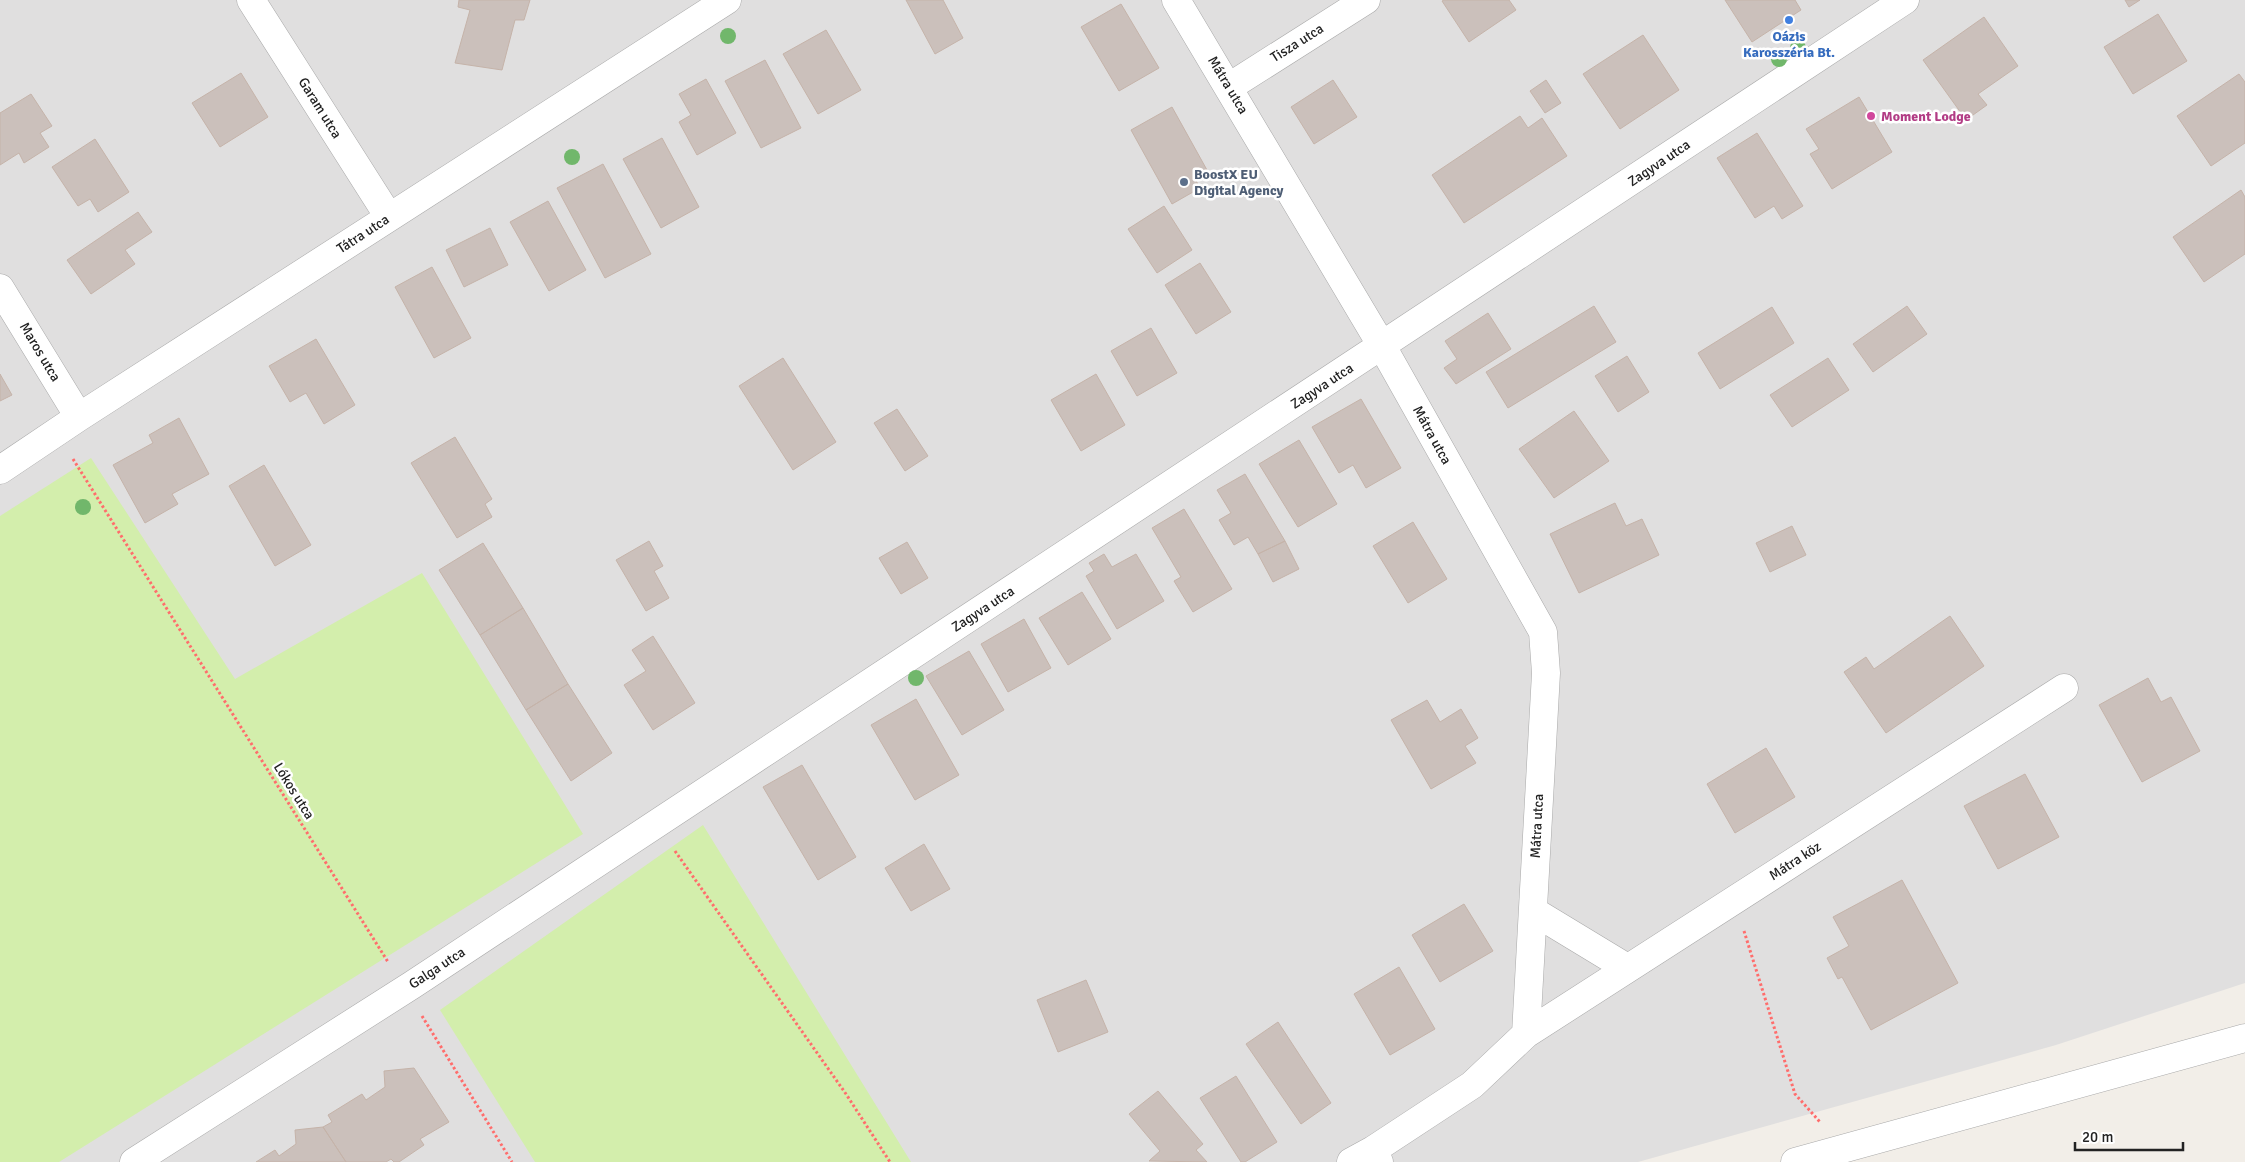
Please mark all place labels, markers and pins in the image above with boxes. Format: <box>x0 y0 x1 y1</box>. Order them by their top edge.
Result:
marker: Oázis Karosszéria Bt. <box>1783 14 1795 26</box>
place label: Oázis Karosszéria Bt. <box>1743 28 1835 61</box>
place label: Moment Lodge <box>1881 108 1971 125</box>
marker: Moment Lodge <box>1865 110 1877 122</box>
place label: BoostX EU Digital Agency <box>1194 166 1284 199</box>
marker: BoostX EU Digital Agency <box>1178 176 1190 188</box>

